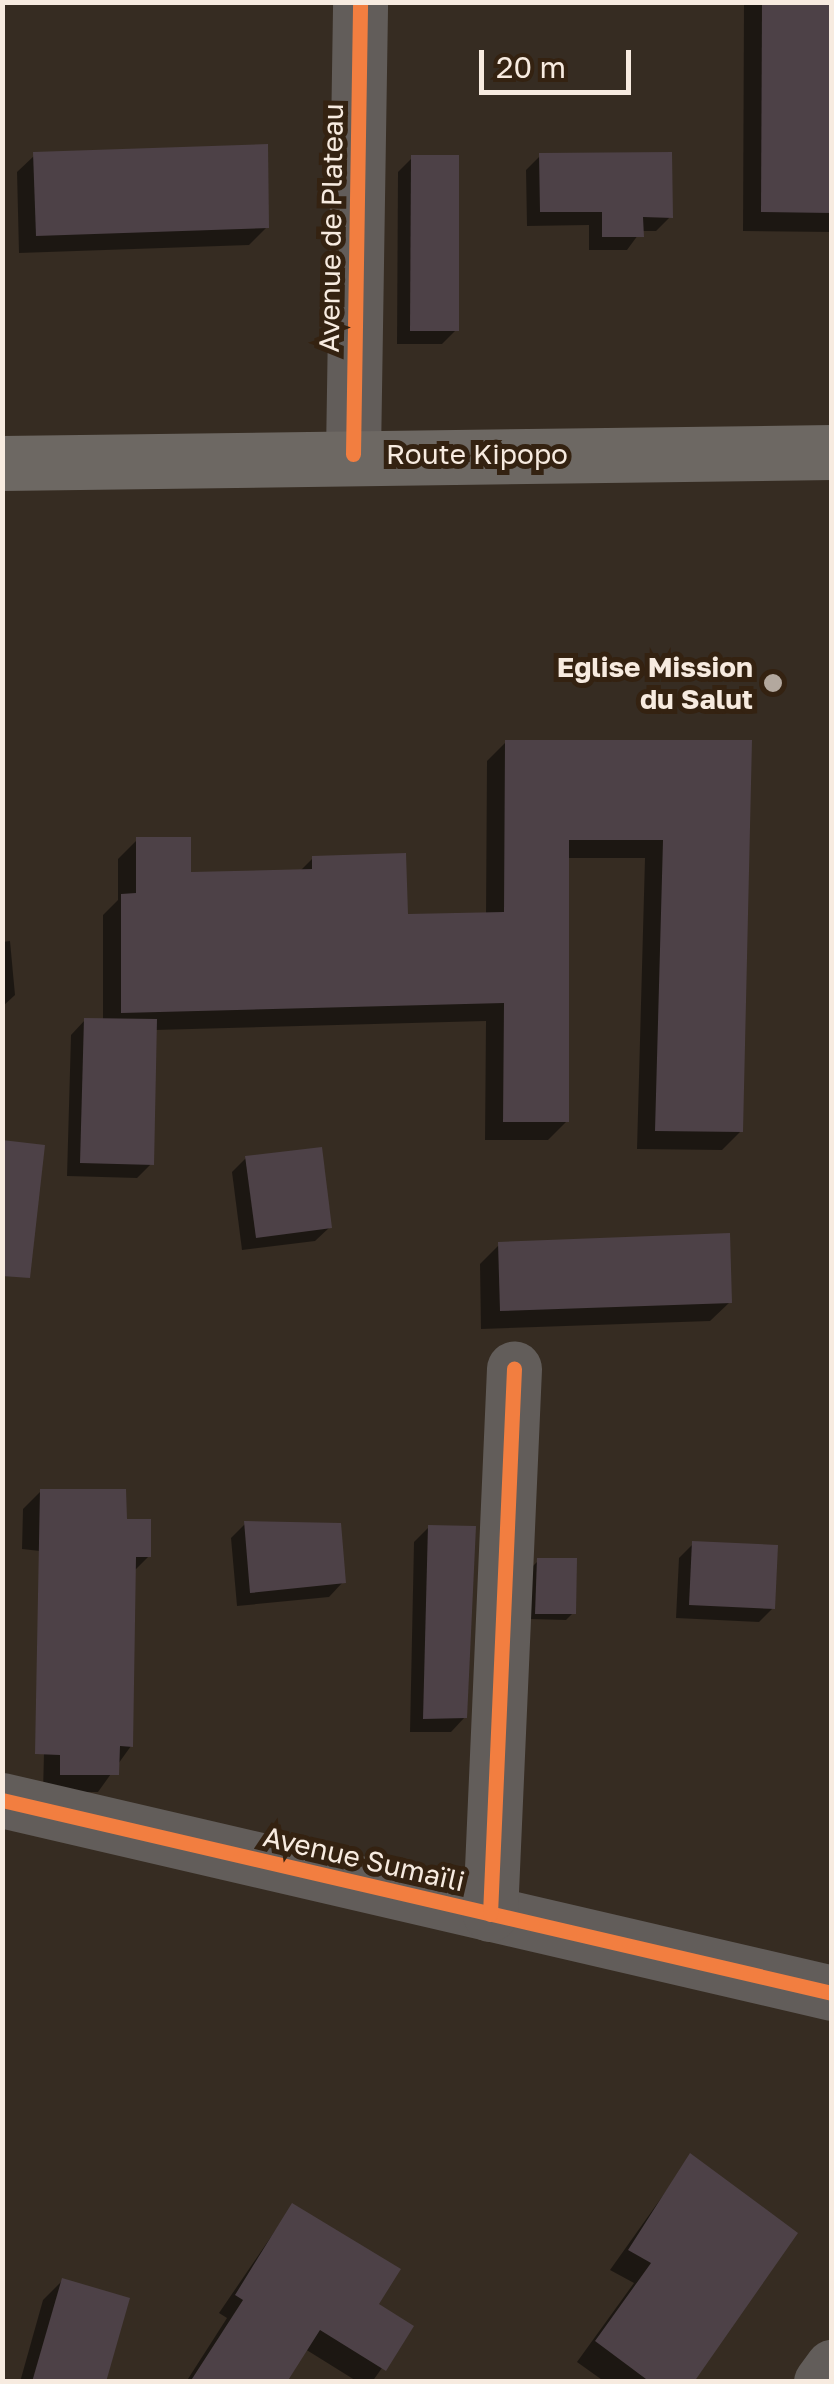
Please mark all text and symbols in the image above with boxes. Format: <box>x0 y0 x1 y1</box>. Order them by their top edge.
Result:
scale bar <box>484 30 636 92</box>
text: 20 m <box>496 49 566 85</box>
street label: Avenue de Plateau <box>312 103 350 353</box>
street label: Route Kipopo <box>386 437 568 471</box>
place label: Eglise Mission du Salut <box>557 650 753 716</box>
marker: Eglise Mission du Salut <box>762 672 784 694</box>
street label: Avenue Sumaïli <box>260 1819 468 1899</box>

